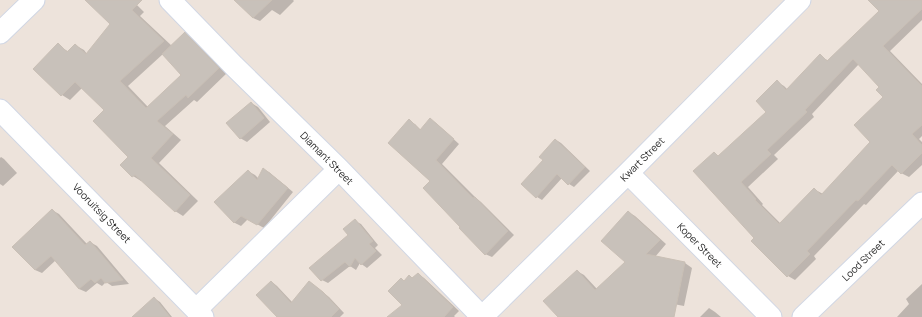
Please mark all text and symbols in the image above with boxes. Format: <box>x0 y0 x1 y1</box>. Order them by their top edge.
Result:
street label: Diamant Street <box>297 128 357 188</box>
street label: Kwart Street <box>617 134 667 184</box>
street label: Vooruitsig Street <box>70 180 134 246</box>
street label: Koper Street <box>674 219 726 271</box>
street label: Lood Street <box>839 236 887 284</box>

